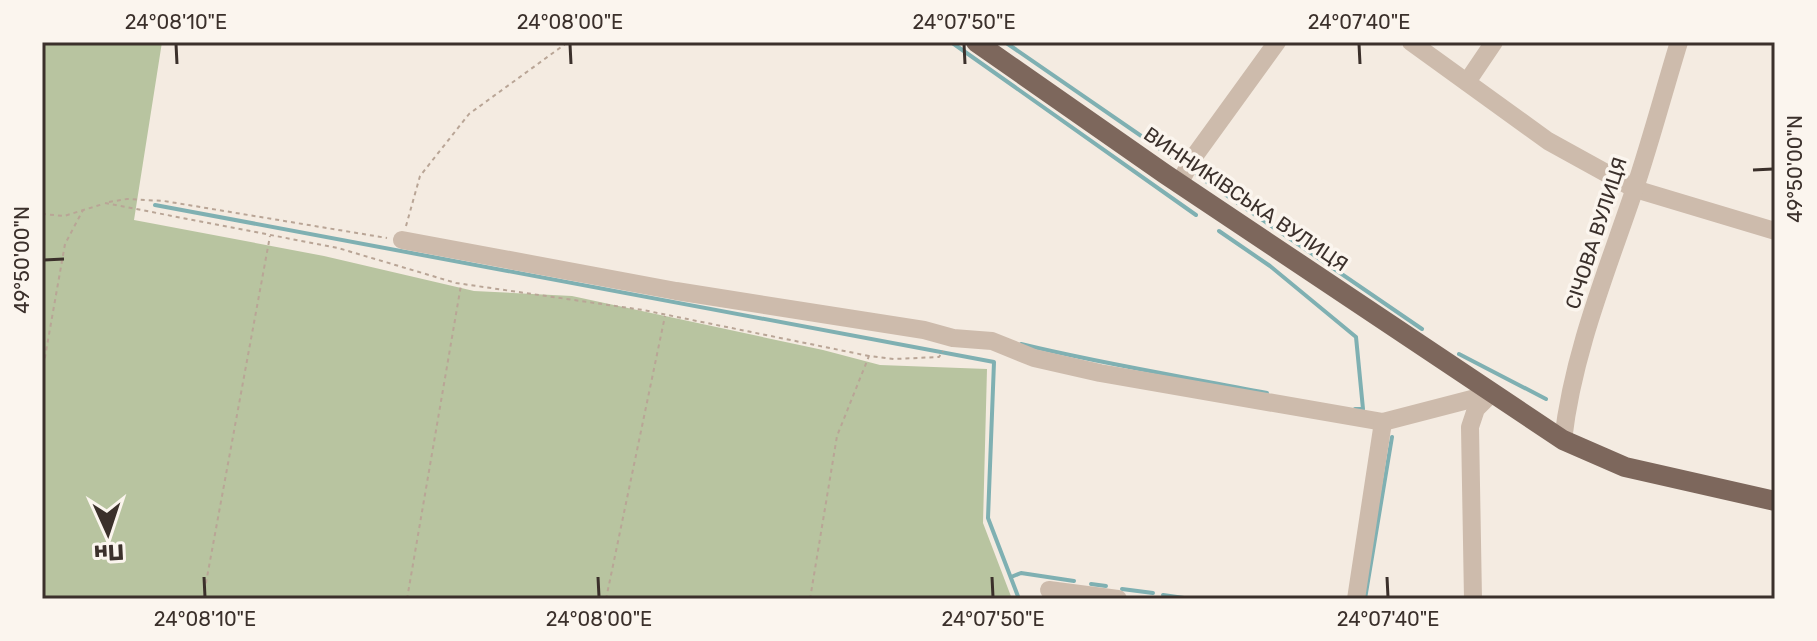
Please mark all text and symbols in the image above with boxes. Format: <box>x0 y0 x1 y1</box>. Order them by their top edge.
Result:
text: 24°08'10"E <box>125 10 227 34</box>
text: 24°08'00"E <box>517 10 623 34</box>
text: 24°07'50"E <box>912 10 1016 34</box>
text: 24°07'40"E <box>1308 10 1410 34</box>
text: 49°50'00"N <box>1783 115 1807 223</box>
street label: ВИННИКІВСЬКА ВУЛИЦЯ <box>1139 122 1353 276</box>
street label: СІЧОВА ВУЛИЦЯ <box>1560 154 1632 312</box>
text: 49°50'00"N <box>10 206 34 314</box>
north arrow <box>68 493 148 573</box>
text: Пн <box>93 538 125 567</box>
text: 24°08'10"E <box>154 607 256 631</box>
text: 24°08'00"E <box>546 607 652 631</box>
text: 24°07'50"E <box>941 607 1045 631</box>
text: 24°07'40"E <box>1337 607 1439 631</box>

